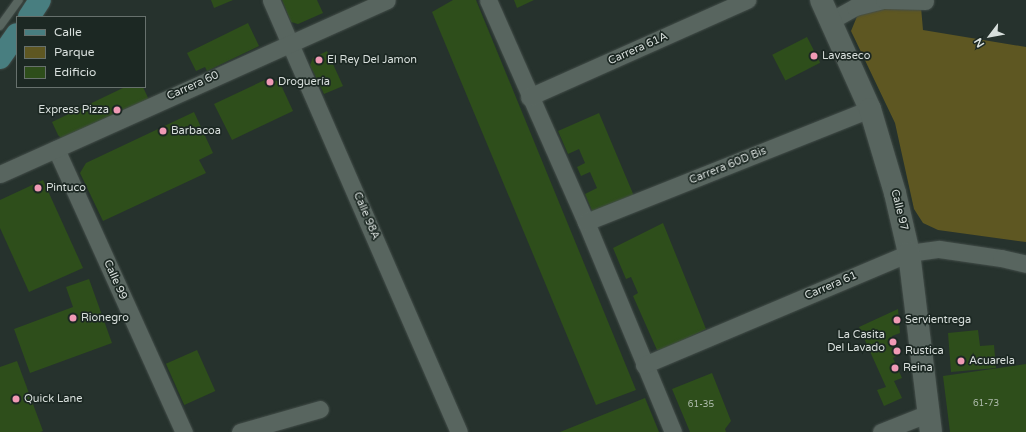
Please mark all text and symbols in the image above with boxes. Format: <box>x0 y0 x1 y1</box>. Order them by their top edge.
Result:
legend <box>16 16 146 88</box>
north arrow <box>970 16 1010 56</box>
text: Calle <box>54 25 82 39</box>
street label: Carrera 61A <box>606 30 670 68</box>
text: N <box>972 35 987 50</box>
text: Parque <box>54 45 95 59</box>
place label: Lavaseco <box>822 49 870 63</box>
marker: Lavaseco <box>809 51 819 61</box>
place label: El Rey Del Jamon <box>327 53 417 67</box>
marker: El Rey Del Jamon <box>314 55 324 65</box>
text: Edificio <box>54 65 96 79</box>
street label: Carrera 60 <box>165 69 221 103</box>
place label: Droguería <box>278 75 330 89</box>
marker: Droguería <box>265 77 275 87</box>
place label: Express Pizza <box>38 103 109 117</box>
marker: Express Pizza <box>112 105 122 115</box>
place label: Barbacoa <box>171 124 221 138</box>
marker: Barbacoa <box>158 126 168 136</box>
street label: Carrera 60D Bis <box>687 145 769 187</box>
place label: Pintuco <box>46 181 86 195</box>
marker: Pintuco <box>33 183 43 193</box>
street label: Calle 97 <box>887 188 911 232</box>
street label: Calle 98A <box>350 190 382 242</box>
street label: Calle 99 <box>100 258 130 302</box>
street label: Carrera 61 <box>803 269 859 303</box>
place label: Rionegro <box>81 311 129 325</box>
marker: Rionegro <box>68 313 78 323</box>
place label: Servientrega <box>905 313 971 327</box>
marker: Servientrega <box>892 315 902 325</box>
place label: La Casita Del Lavado <box>827 329 885 355</box>
marker: La Casita Del Lavado <box>888 337 898 347</box>
place label: Rustica <box>905 344 944 358</box>
marker: Rustica <box>892 346 902 356</box>
place label: Acuarela <box>969 354 1015 368</box>
marker: Acuarela <box>956 356 966 366</box>
place label: Reina <box>903 361 933 375</box>
marker: Reina <box>890 363 900 373</box>
place label: Quick Lane <box>24 392 82 406</box>
marker: Quick Lane <box>11 394 21 404</box>
house number: 61-73 <box>973 399 999 409</box>
house number: 61-35 <box>688 400 714 410</box>

